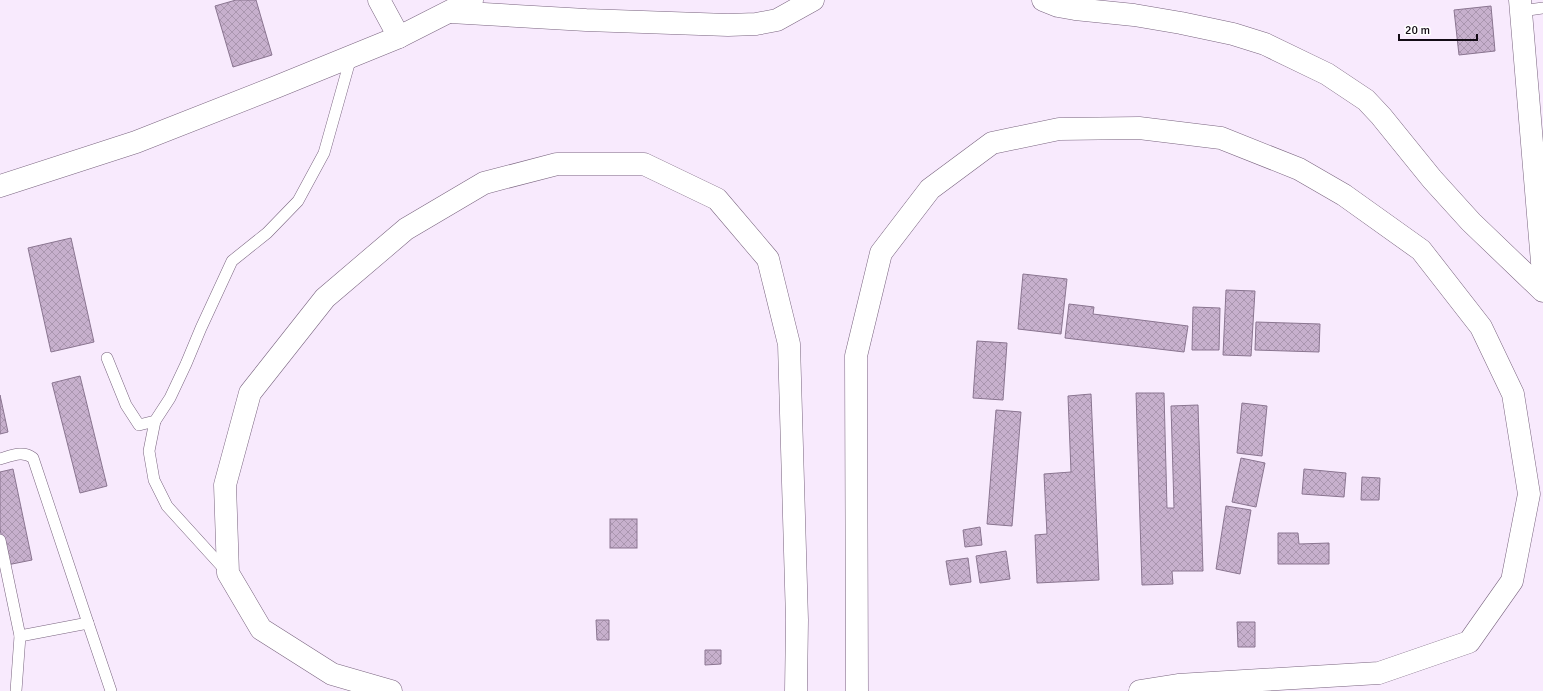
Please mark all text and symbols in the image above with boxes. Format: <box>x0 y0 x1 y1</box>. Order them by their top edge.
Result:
scale bar <box>1399 16 1477 42</box>
text: 20 m <box>1405 23 1430 38</box>

